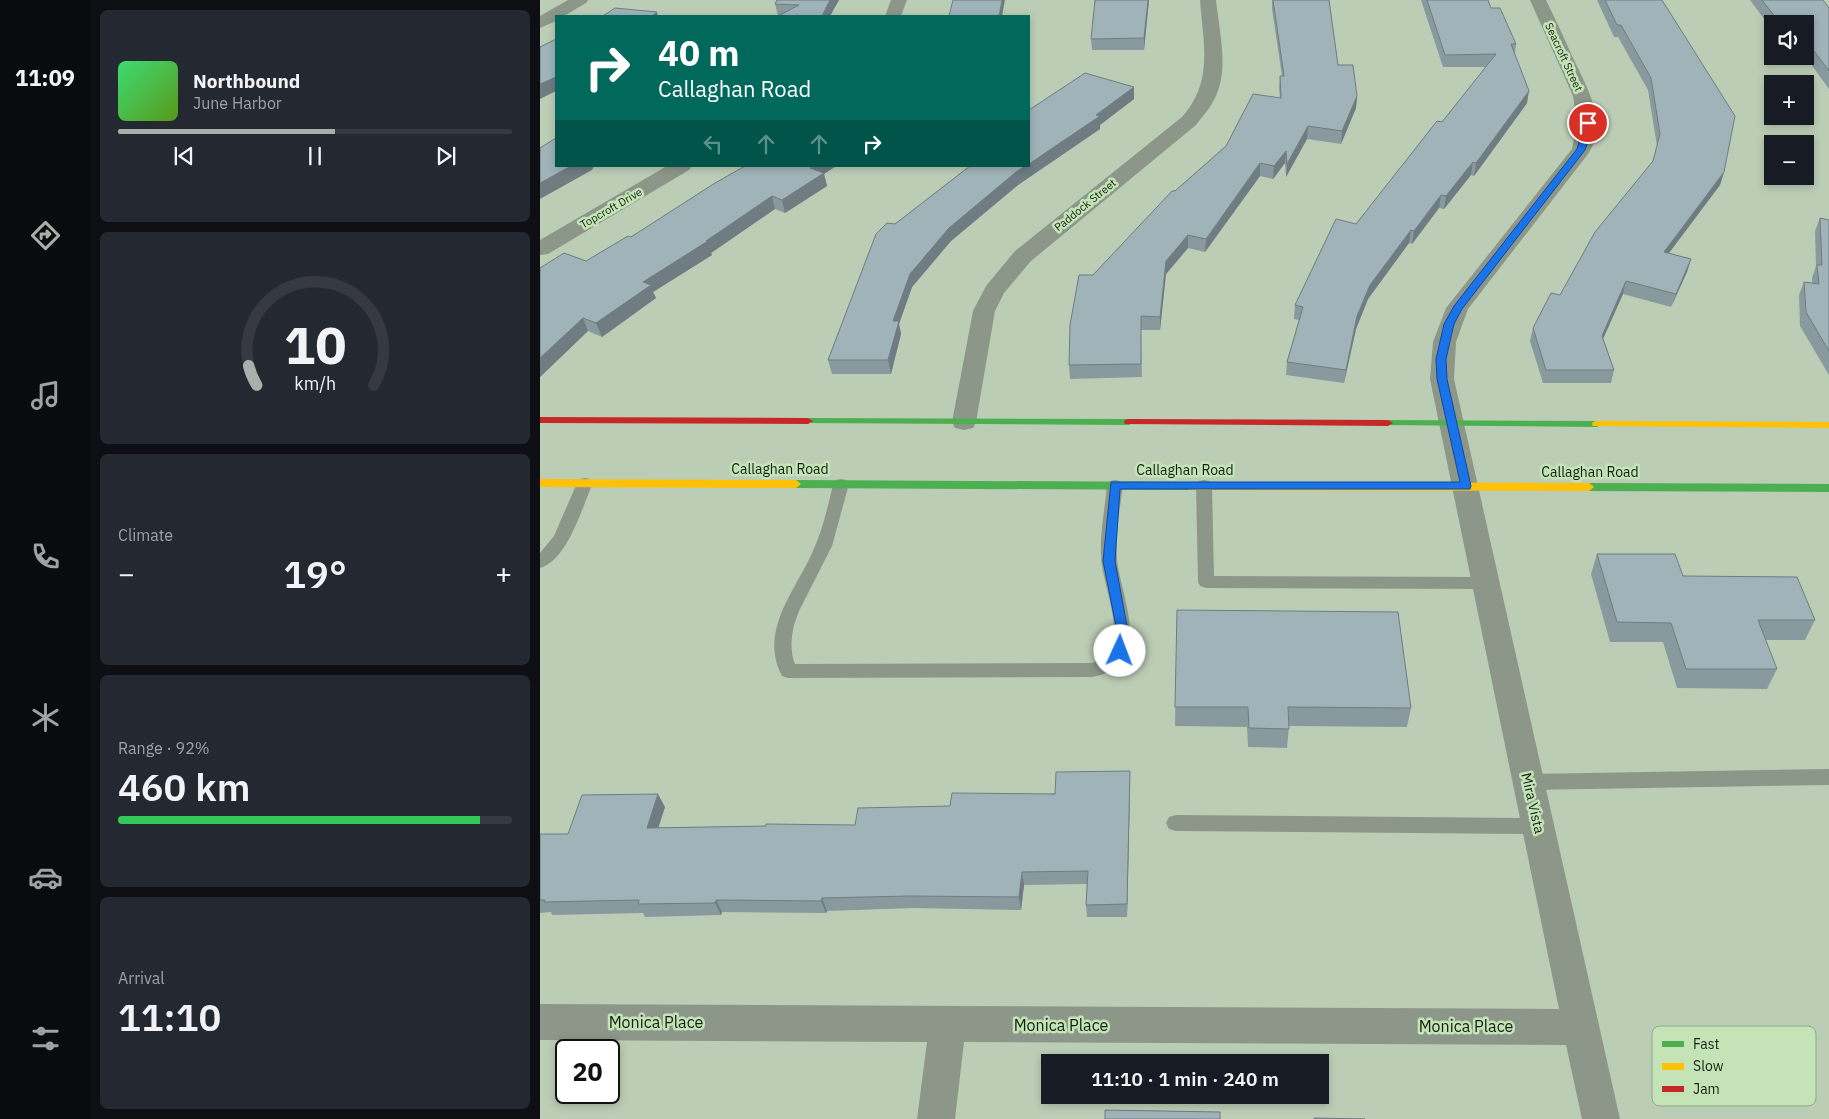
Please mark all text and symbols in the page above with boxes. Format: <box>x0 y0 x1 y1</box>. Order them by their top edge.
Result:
map controls <box>1764 15 1814 185</box>
button: sound <box>1764 15 1814 65</box>
street label: Seacroft Street <box>1542 20 1586 94</box>
text: 40 m <box>658 30 740 76</box>
icon: right <box>575 35 640 100</box>
text: 11:09 <box>15 63 75 92</box>
text: Northbound <box>193 69 300 93</box>
text: Callaghan Road <box>658 74 811 103</box>
button: + <box>1764 75 1814 125</box>
text: June Harbor <box>193 93 282 113</box>
pin <box>1567 102 1609 144</box>
icon: arrive <box>1574 109 1602 137</box>
icon: left <box>699 130 727 158</box>
icon: ahead <box>752 130 780 158</box>
icon: ahead <box>805 130 833 158</box>
icon: right <box>858 130 886 158</box>
button: − <box>1764 135 1814 185</box>
icon: previous <box>170 142 198 170</box>
icon: pause <box>301 142 329 170</box>
icon: next <box>432 142 460 170</box>
street label: Paddock Street <box>1051 176 1119 234</box>
street label: Topcroft Drive <box>578 185 644 231</box>
icon: directions <box>28 218 63 253</box>
text: 10 <box>284 311 346 378</box>
text: km/h <box>294 372 336 395</box>
icon: music <box>28 378 63 413</box>
street label: Callaghan Road <box>731 460 829 478</box>
street label: Callaghan Road <box>1136 461 1234 479</box>
street label: Callaghan Road <box>1541 463 1639 481</box>
text: Climate <box>118 525 173 545</box>
icon: phone <box>28 539 63 574</box>
text: 19° <box>283 549 347 598</box>
text: − <box>118 555 135 592</box>
text: + <box>495 555 512 592</box>
position arrow <box>1093 624 1145 676</box>
icon: climate <box>28 700 63 735</box>
text: Range · 92% <box>118 738 210 758</box>
text: 460 km <box>118 762 250 811</box>
street label: Mira Vista <box>1517 771 1549 836</box>
icon: car <box>28 860 63 895</box>
text: Arrival <box>118 968 165 988</box>
text: 11:10 <box>118 992 221 1041</box>
street label: Monica Place <box>609 1012 704 1032</box>
street label: Monica Place <box>1014 1015 1109 1035</box>
street label: Monica Place <box>1419 1016 1514 1036</box>
icon: filters <box>28 1021 63 1056</box>
legend <box>1652 1026 1816 1106</box>
text: Fast <box>1693 1035 1719 1053</box>
speed limit sign: 20 <box>555 1039 620 1104</box>
text: Slow <box>1693 1057 1724 1075</box>
text: 11:10 · 1 min · 240 m <box>1091 1067 1279 1091</box>
text: Jam <box>1693 1080 1720 1098</box>

